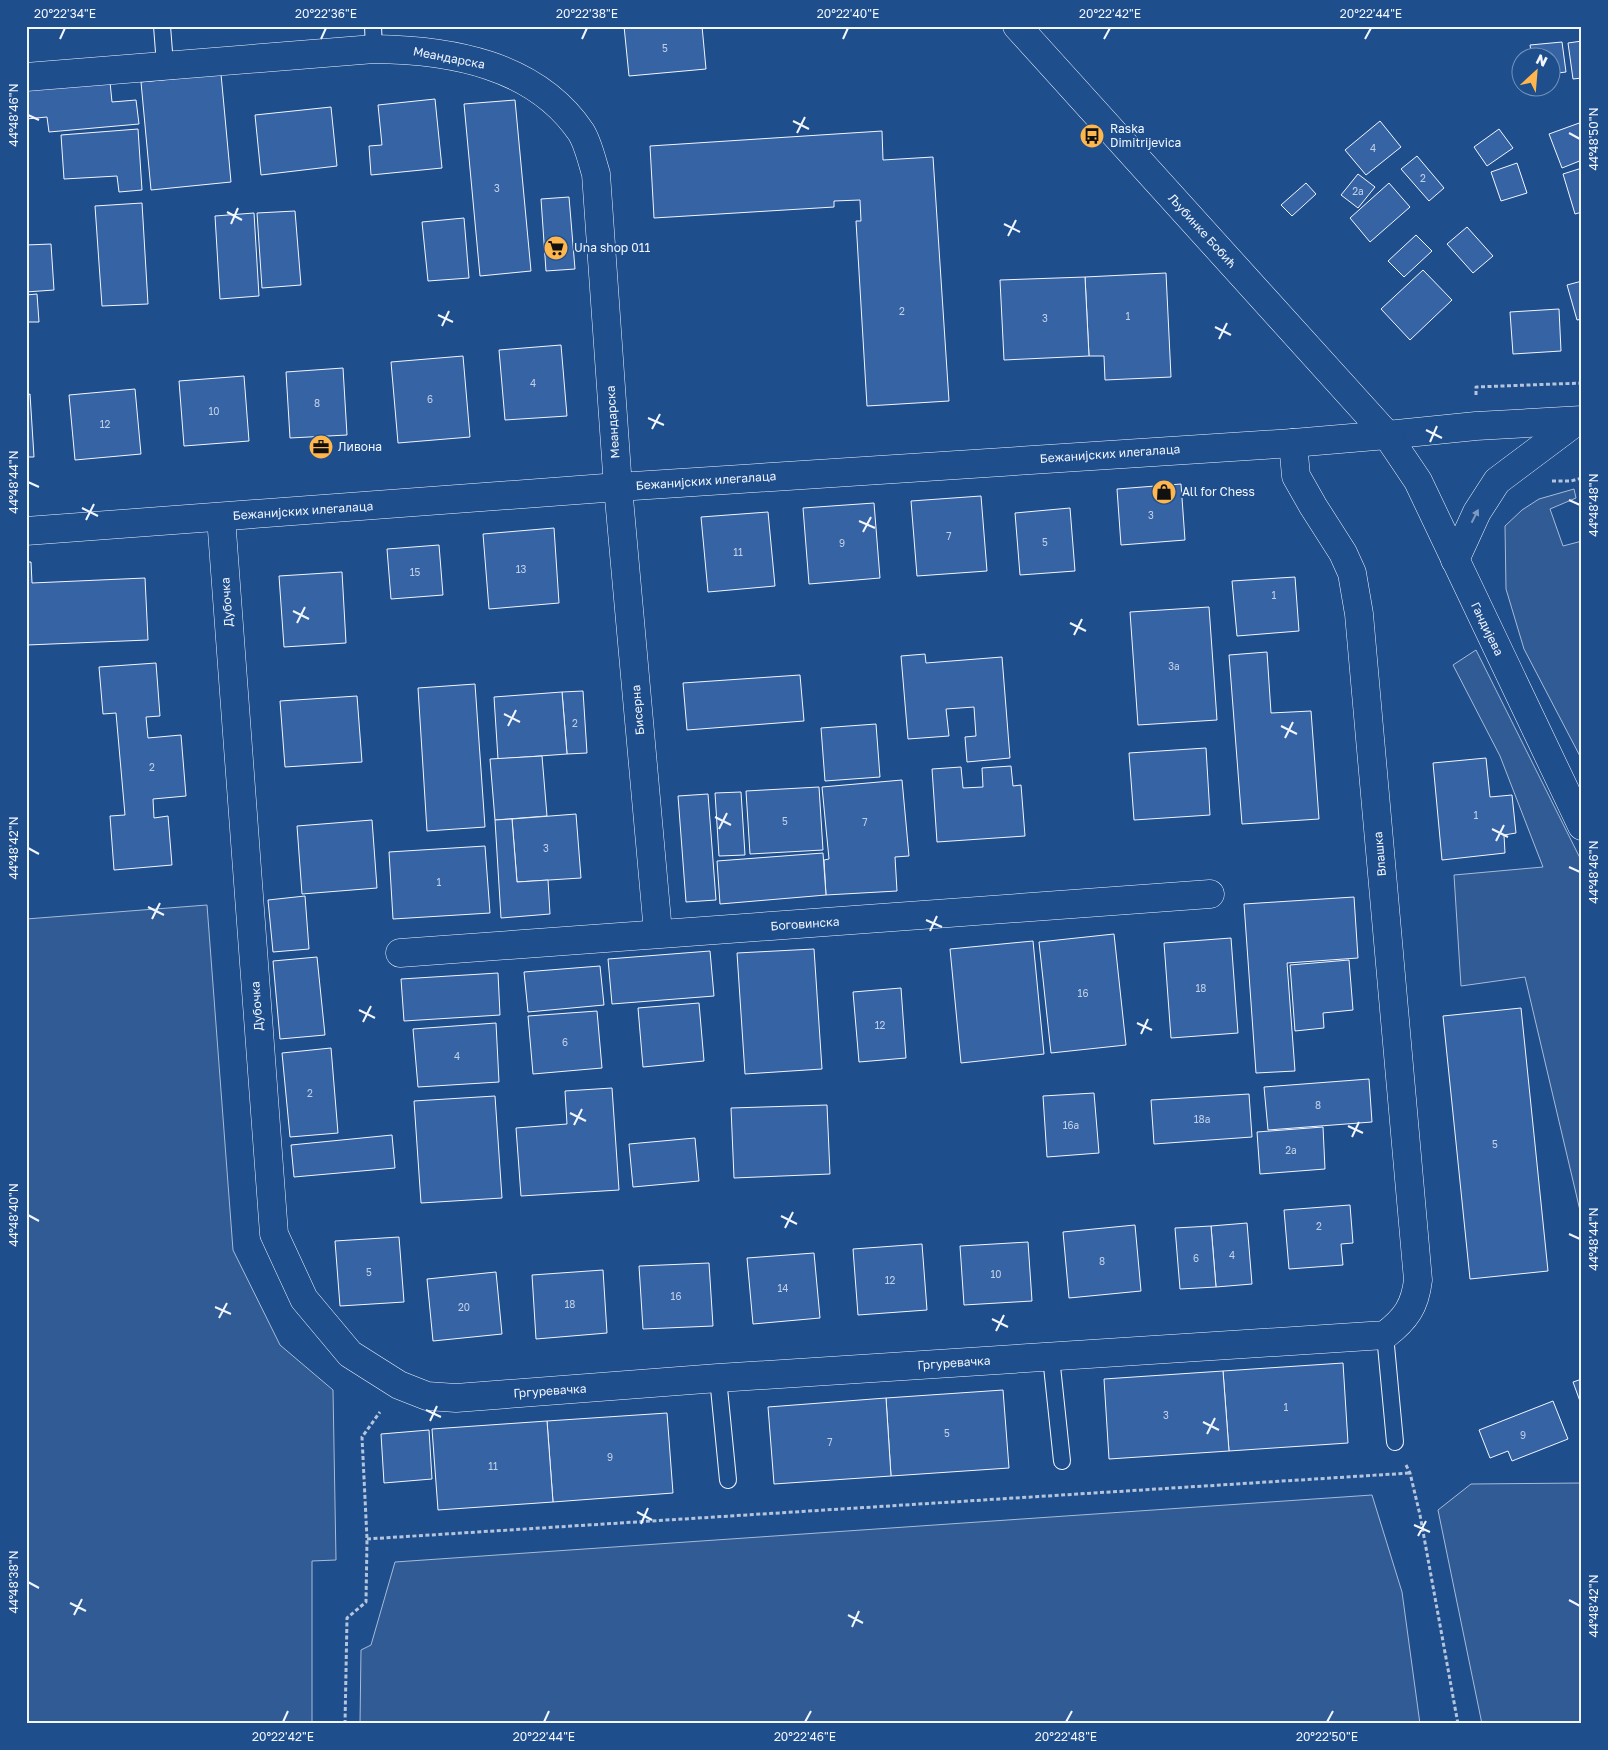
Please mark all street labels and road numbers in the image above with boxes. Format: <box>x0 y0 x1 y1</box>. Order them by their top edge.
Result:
street label: Меандарска <box>412 43 486 72</box>
street label: Љубинке Бобић <box>1165 191 1240 271</box>
street label: Меандарска <box>602 385 623 459</box>
street label: Бежанијских илегалаца <box>1039 441 1181 466</box>
street label: Бежанијских илегалаца <box>635 468 777 493</box>
street label: Бежанијских илегалаца <box>232 498 374 523</box>
street label: Дубочка <box>217 577 236 627</box>
street label: Гандијева <box>1468 599 1507 658</box>
street label: Бисерна <box>628 684 647 736</box>
street label: Влашка <box>1370 831 1389 877</box>
street label: Боговинска <box>770 914 840 933</box>
street label: Дубочка <box>247 981 266 1031</box>
street label: Гргуревачка <box>917 1352 991 1373</box>
street label: Гргуревачка <box>513 1380 587 1401</box>

